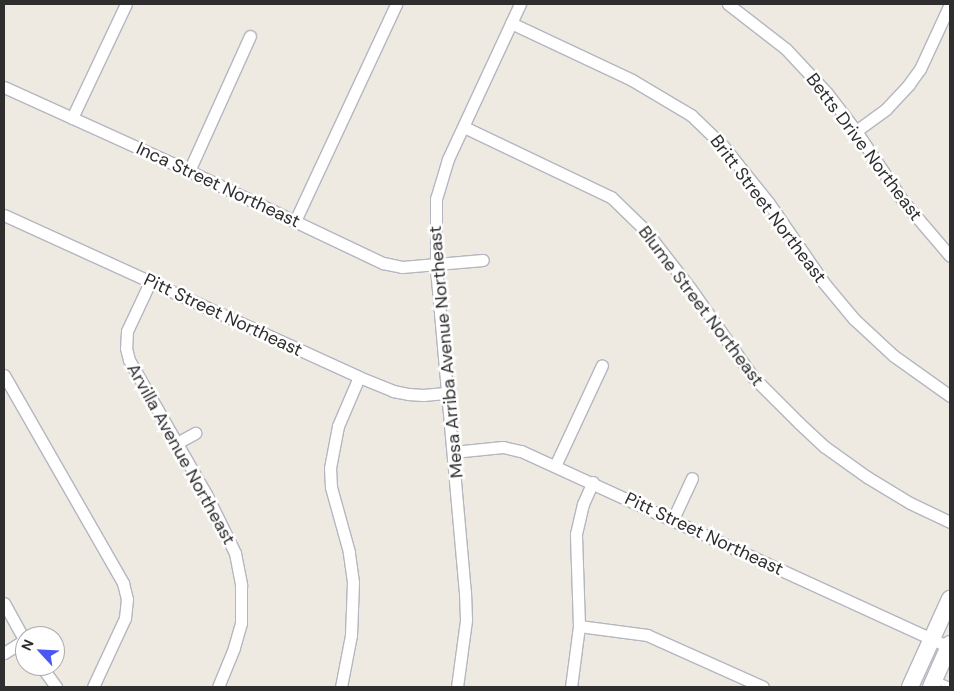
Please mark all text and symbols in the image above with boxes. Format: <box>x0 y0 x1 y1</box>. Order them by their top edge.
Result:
street label: Betts Drive Northeast <box>802 69 926 225</box>
street label: Britt Street Northeast <box>705 131 831 287</box>
street label: Inca Street Northeast <box>133 138 303 232</box>
street label: Blume Street Northeast <box>634 222 768 390</box>
street label: Mesa Arriba Avenue Northeast <box>424 225 468 479</box>
street label: Pitt Street Northeast <box>140 269 306 361</box>
street label: Arvilla Avenue Northeast <box>122 360 240 548</box>
street label: Pitt Street Northeast <box>621 488 787 580</box>
north arrow <box>15 626 65 676</box>
text: N <box>17 637 38 654</box>

